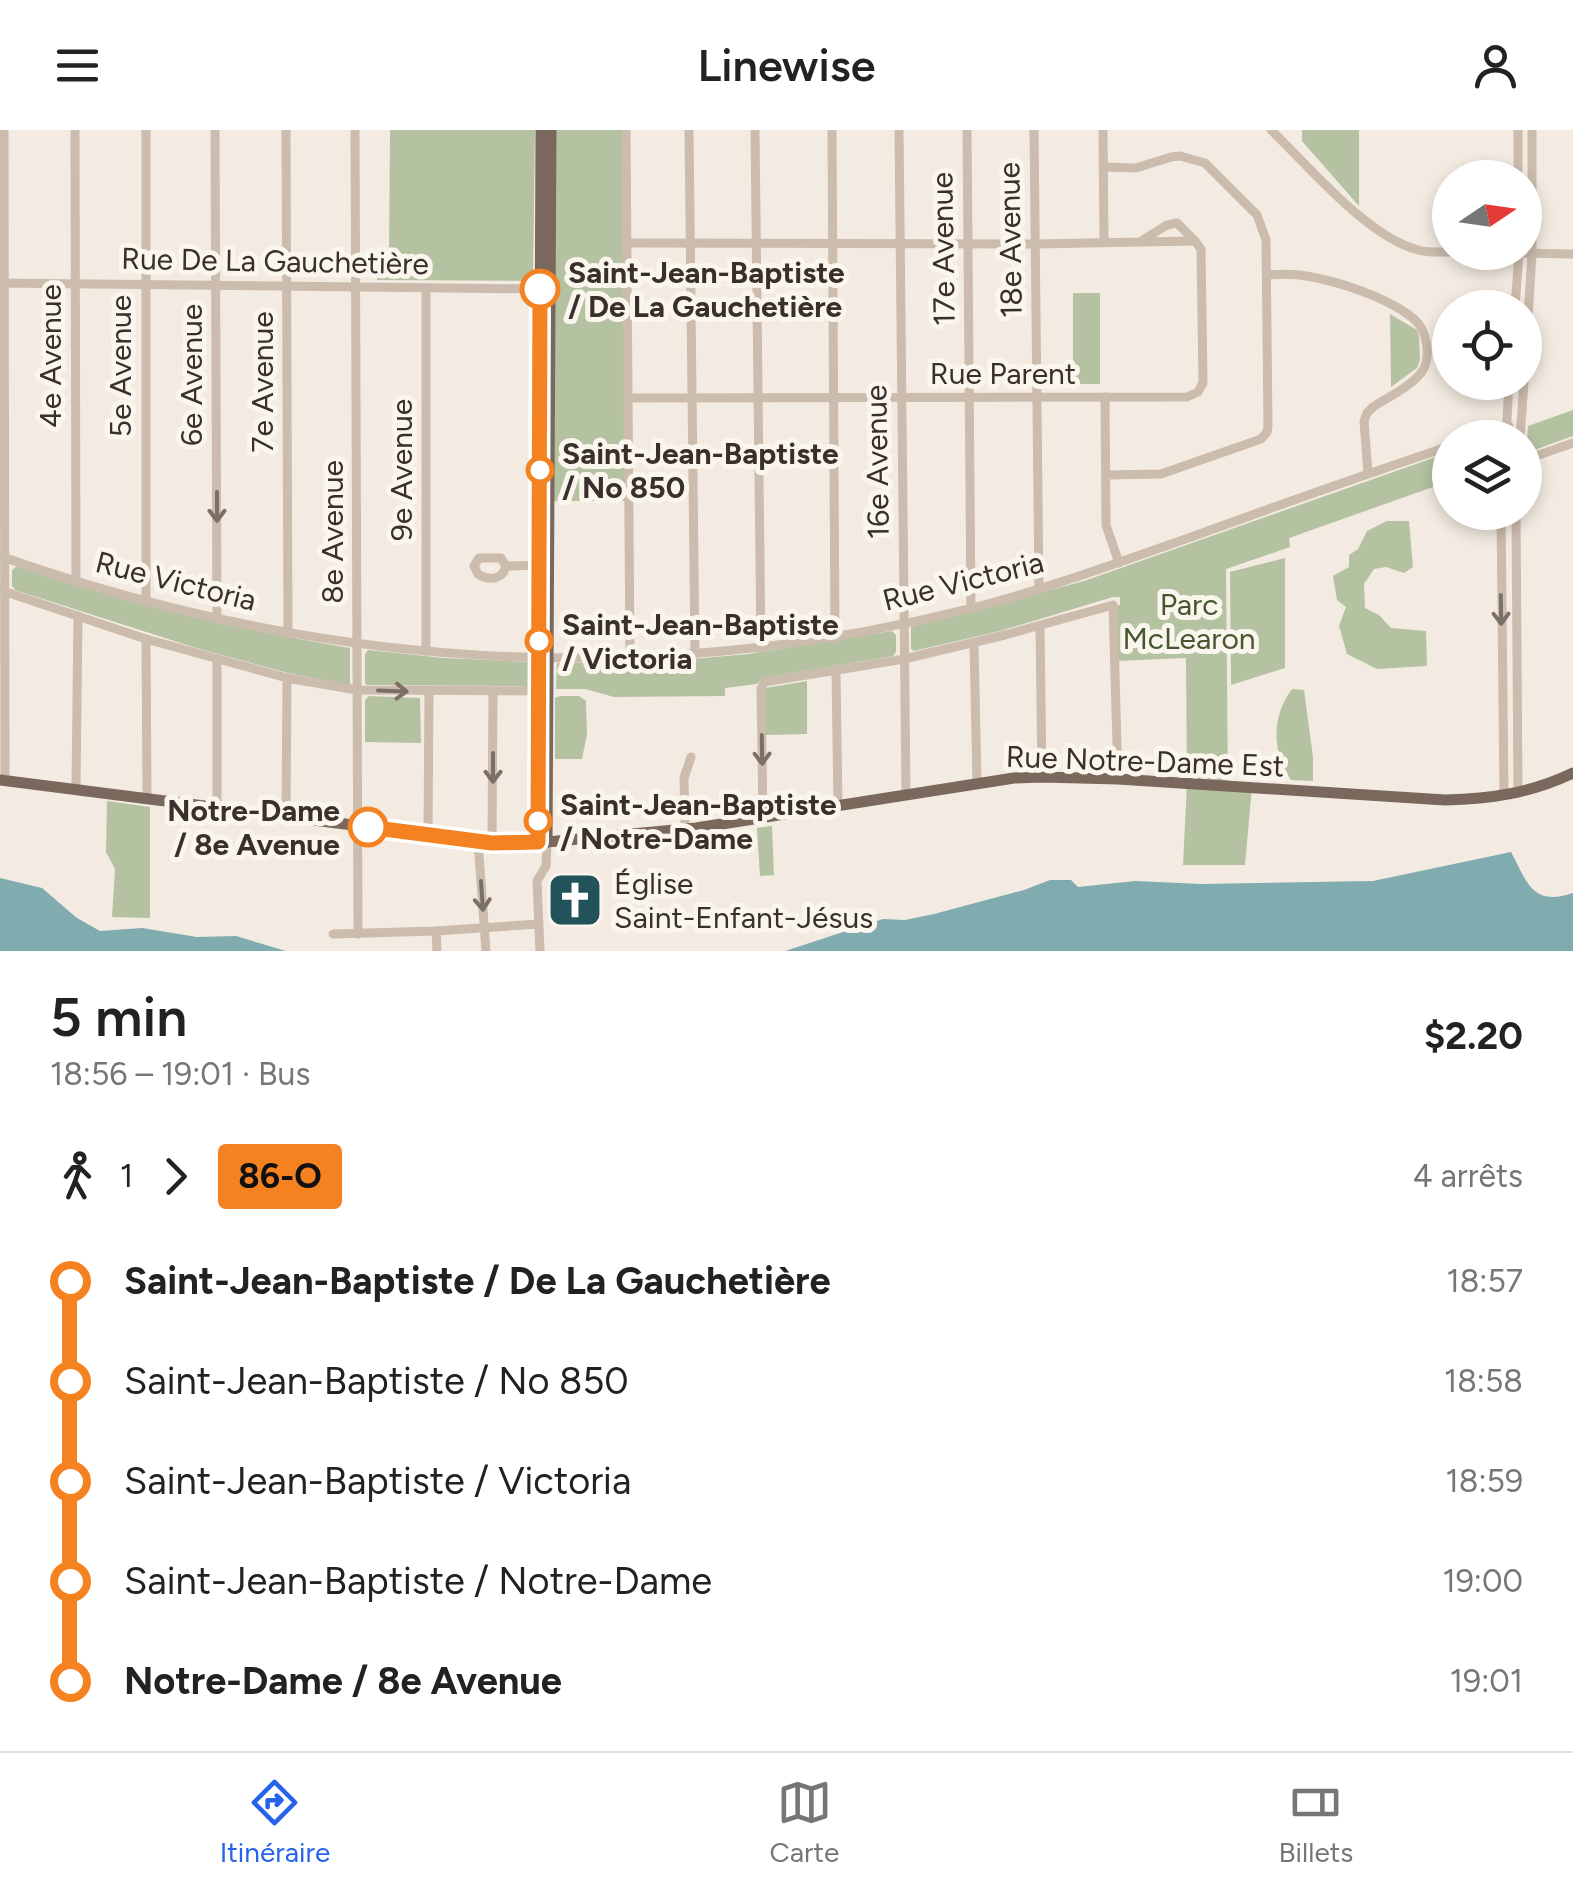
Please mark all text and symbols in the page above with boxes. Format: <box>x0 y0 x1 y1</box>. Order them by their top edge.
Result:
icon: menu <box>50 38 105 93</box>
text: Linewise <box>697 38 876 92</box>
icon: person <box>1468 38 1523 93</box>
north arrow <box>1432 160 1542 270</box>
map controls <box>1432 160 1542 530</box>
street label: 18e Avenue <box>990 162 1030 318</box>
street label: 17e Avenue <box>923 172 963 326</box>
street label: Rue De La Gauchetière <box>121 240 429 282</box>
place label: Saint-Jean-Baptiste / De La Gauchetière <box>568 254 845 325</box>
marker: Saint-Jean-Baptiste / De La Gauchetière <box>521 270 559 308</box>
street label: 4e Avenue <box>32 284 69 428</box>
button: locate <box>1432 290 1542 400</box>
street label: 5e Avenue <box>102 295 139 437</box>
street label: 6e Avenue <box>173 304 210 446</box>
street label: 7e Avenue <box>244 311 281 453</box>
street label: Rue Parent <box>930 355 1076 392</box>
street label: 16e Avenue <box>857 384 897 540</box>
street label: 9e Avenue <box>383 399 420 541</box>
button: layers <box>1432 420 1542 530</box>
place label: Saint-Jean-Baptiste / No 850 <box>562 435 839 506</box>
marker: Saint-Jean-Baptiste / No 850 <box>527 457 553 483</box>
street label: 8e Avenue <box>314 460 351 604</box>
one-way arrow <box>208 490 226 523</box>
street label: Rue Victoria <box>92 543 260 619</box>
street label: Rue Victoria <box>879 543 1047 619</box>
park label: Parc McLearon <box>1122 586 1256 657</box>
one-way arrow <box>1492 592 1510 625</box>
place label: Saint-Jean-Baptiste / Victoria <box>562 606 839 677</box>
marker: Saint-Jean-Baptiste / Victoria <box>526 628 552 654</box>
one-way arrow <box>376 681 408 700</box>
one-way arrow <box>752 734 772 766</box>
street label: Rue Notre-Dame Est <box>1005 738 1285 784</box>
one-way arrow <box>484 750 502 783</box>
place label: Saint-Jean-Baptiste / Notre-Dame <box>560 786 837 857</box>
place label: Notre-Dame / 8e Avenue <box>167 792 340 863</box>
marker: Notre-Dame / 8e Avenue <box>349 808 387 846</box>
marker: Saint-Jean-Baptiste / Notre-Dame <box>525 808 551 834</box>
place label: Église Saint-Enfant-Jésus <box>614 865 873 936</box>
church icon: Église Saint-Enfant-Jésus <box>545 870 605 930</box>
one-way arrow <box>472 879 491 912</box>
text: 5 min <box>50 984 187 1050</box>
text: $2.20 <box>1424 1013 1523 1059</box>
text: 18:56 – 19:01 · Bus <box>50 1055 310 1093</box>
icon: walk <box>50 1149 105 1204</box>
icon: forward <box>148 1149 203 1204</box>
text: 86-O <box>238 1155 322 1197</box>
text: 1 <box>120 1157 133 1195</box>
text: 4 arrêts <box>1413 1157 1523 1195</box>
text: Saint-Jean-Baptiste / De La Gauchetière <box>124 1258 831 1304</box>
text: 18:57 <box>1446 1262 1523 1300</box>
text: Saint-Jean-Baptiste / No 850 <box>124 1358 629 1404</box>
text: 18:58 <box>1444 1362 1523 1400</box>
text: Saint-Jean-Baptiste / Victoria <box>124 1458 631 1504</box>
text: 18:59 <box>1446 1462 1523 1500</box>
text: Saint-Jean-Baptiste / Notre-Dame <box>124 1558 712 1604</box>
text: 19:00 <box>1443 1562 1523 1600</box>
text: Notre-Dame / 8e Avenue <box>124 1658 562 1704</box>
text: 19:01 <box>1450 1662 1523 1700</box>
tab: Itinéraire <box>220 1775 330 1869</box>
tab: Carte <box>770 1775 839 1869</box>
tab: Billets <box>1279 1775 1353 1869</box>

